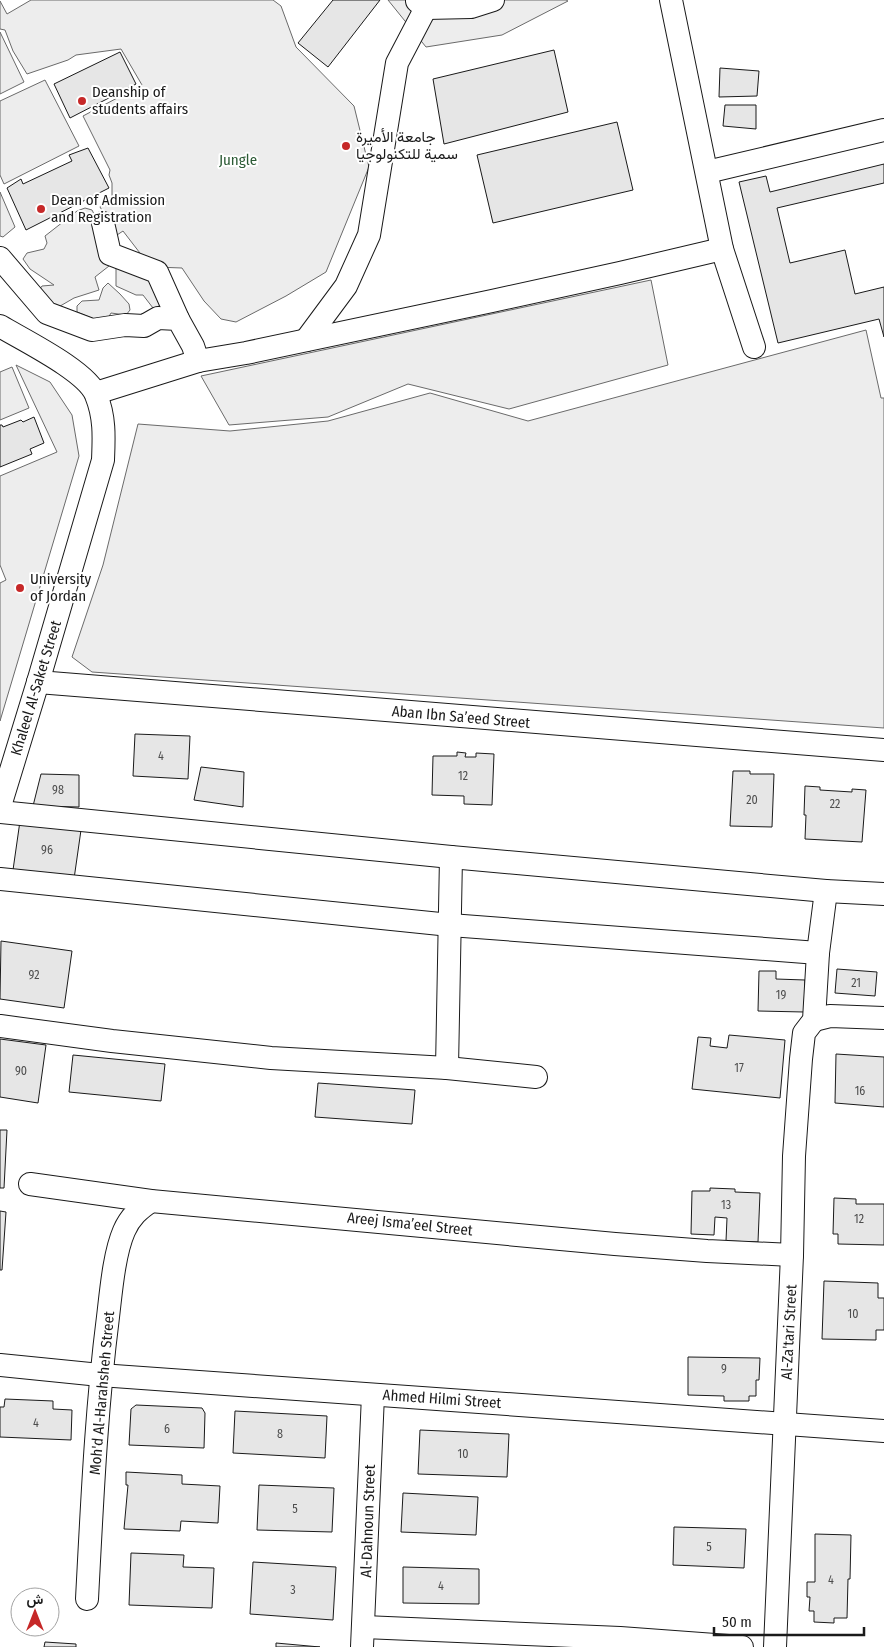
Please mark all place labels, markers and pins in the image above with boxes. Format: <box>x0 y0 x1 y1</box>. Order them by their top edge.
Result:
place label: Deanship of students affairs <box>92 83 188 118</box>
marker: Deanship of students affairs <box>76 95 88 107</box>
place label: جامعة الأميرة سمية للتكنولوجيا <box>356 128 458 163</box>
marker: جامعة الأميرة سمية للتكنولوجيا <box>340 140 352 152</box>
place label: Dean of Admission and Registration <box>51 191 165 226</box>
marker: Dean of Admission and Registration <box>35 203 47 215</box>
place label: University of Jordan <box>30 570 92 605</box>
marker: University of Jordan <box>14 582 26 594</box>

